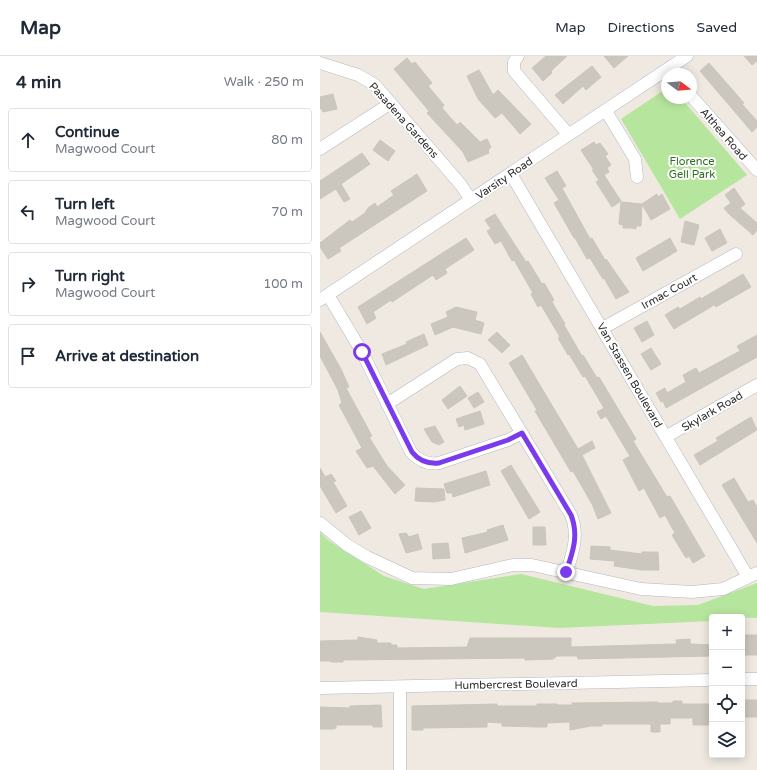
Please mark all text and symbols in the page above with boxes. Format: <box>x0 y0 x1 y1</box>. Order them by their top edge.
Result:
text: Map <box>20 17 61 39</box>
text: Map <box>555 19 586 36</box>
text: Directions <box>608 19 675 36</box>
text: Saved <box>697 19 737 36</box>
north arrow <box>661 68 697 104</box>
text: 4 min <box>16 72 61 93</box>
text: Walk · 250 m <box>224 74 304 90</box>
street label: Pasadena Gardens <box>366 80 441 161</box>
street label: Althea Road <box>697 106 750 163</box>
text: Continue <box>55 123 119 141</box>
icon: ahead <box>17 129 39 151</box>
text: 80 m <box>271 132 303 148</box>
text: Magwood Court <box>55 141 155 157</box>
street label: Varsity Road <box>473 155 535 202</box>
park label: Florence Gell Park <box>669 155 715 181</box>
text: Turn left <box>55 195 115 213</box>
icon: left <box>17 201 39 223</box>
text: 70 m <box>271 204 303 220</box>
text: Magwood Court <box>55 213 155 229</box>
text: Turn right <box>55 267 125 285</box>
street label: Irmac Court <box>639 271 699 312</box>
icon: right <box>17 273 39 295</box>
text: 100 m <box>263 276 303 292</box>
text: Magwood Court <box>55 285 155 301</box>
street label: Van Stassen Boulevard <box>594 321 665 430</box>
route start <box>353 343 371 361</box>
icon: arrive <box>17 345 39 367</box>
text: Arrive at destination <box>55 347 199 365</box>
street label: Skylark Road <box>679 389 745 434</box>
route end <box>557 563 575 581</box>
map controls <box>709 614 745 758</box>
button: + <box>709 614 745 650</box>
button: − <box>709 650 745 686</box>
street label: Humbercrest Boulevard <box>454 677 578 692</box>
button: locate <box>709 686 745 722</box>
button: layers <box>709 722 745 758</box>

